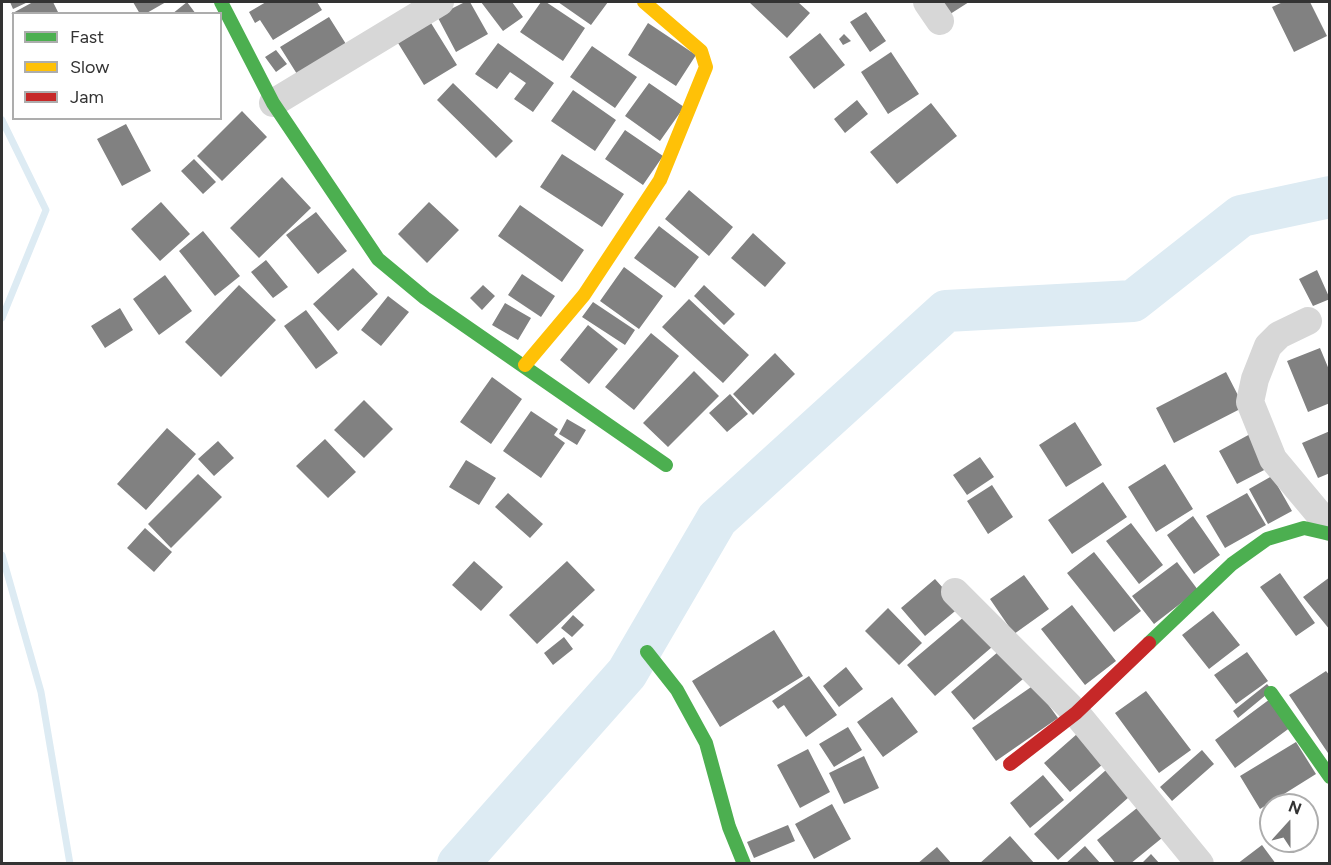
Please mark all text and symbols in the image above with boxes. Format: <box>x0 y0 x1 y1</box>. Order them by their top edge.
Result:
legend <box>12 12 222 120</box>
text: Fast <box>70 26 104 48</box>
text: Slow <box>70 56 109 78</box>
text: Jam <box>70 86 104 108</box>
north arrow <box>1259 793 1319 853</box>
text: N <box>1286 797 1304 819</box>

